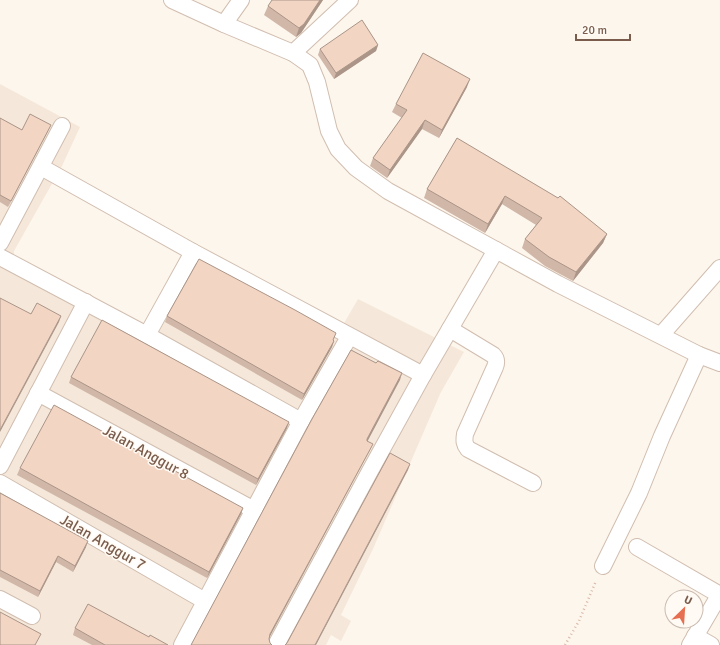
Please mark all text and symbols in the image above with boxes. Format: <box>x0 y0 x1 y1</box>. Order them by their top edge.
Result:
scale bar <box>576 16 630 42</box>
text: 20 m <box>582 23 607 38</box>
street label: Jalan Anggur 8 <box>100 421 192 483</box>
street label: Jalan Anggur 7 <box>57 510 149 574</box>
north arrow <box>664 589 704 629</box>
text: U <box>682 593 694 608</box>

